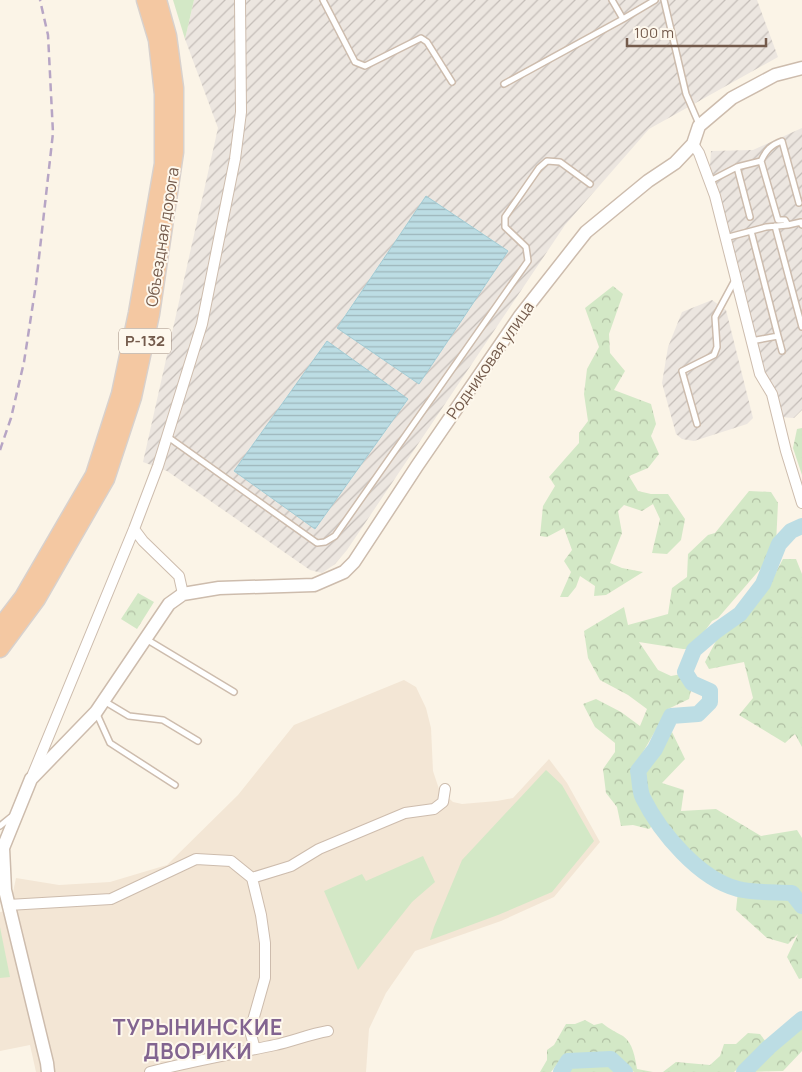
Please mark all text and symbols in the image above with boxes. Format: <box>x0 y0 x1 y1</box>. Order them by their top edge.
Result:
scale bar <box>627 15 766 47</box>
text: 100 m <box>634 22 674 43</box>
street label: Объездная дорога <box>140 166 184 308</box>
street label: Родниковая улица <box>441 297 539 423</box>
road number: Р-132 <box>119 328 171 354</box>
district label: ТУРЫНИНСКИЕ ДВОРИКИ <box>113 1013 283 1065</box>

